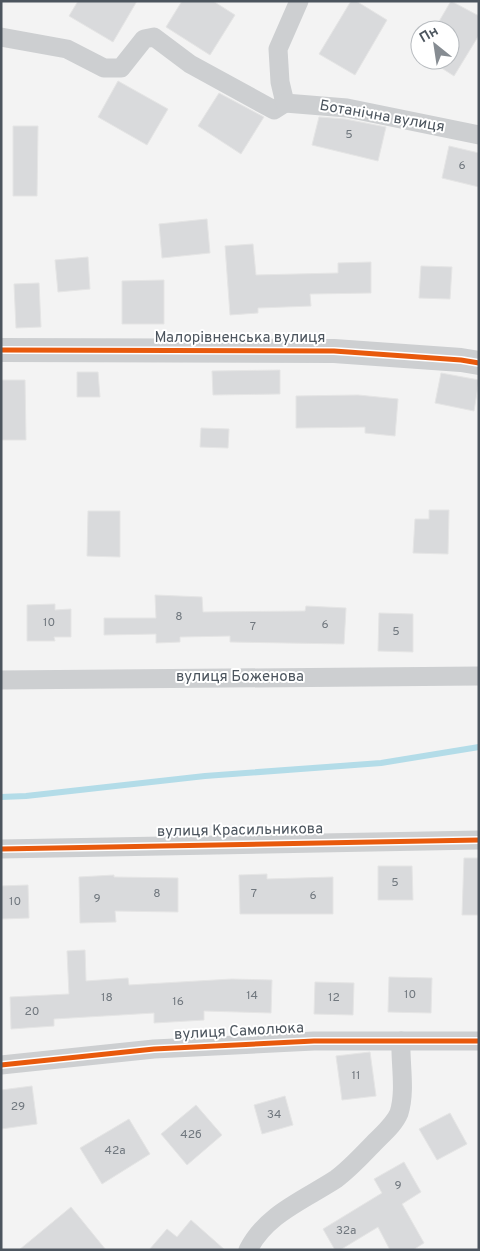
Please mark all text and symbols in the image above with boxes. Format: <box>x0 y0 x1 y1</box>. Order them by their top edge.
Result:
north arrow <box>410 20 460 70</box>
text: Пн <box>417 23 442 47</box>
street label: Ботанічна вулиця <box>318 97 446 137</box>
house number: 5 <box>345 127 353 143</box>
house number: 6 <box>458 158 466 174</box>
street label: Малорівненська вулиця <box>154 329 326 348</box>
house number: 8 <box>175 609 183 625</box>
house number: 10 <box>43 615 55 631</box>
house number: 6 <box>321 617 329 633</box>
house number: 7 <box>250 619 256 635</box>
house number: 5 <box>392 624 400 640</box>
street label: вулиця Боженова <box>176 668 304 687</box>
street label: вулиця Красильникова <box>157 820 323 842</box>
house number: 5 <box>391 875 399 891</box>
house number: 8 <box>153 886 161 902</box>
house number: 7 <box>251 886 257 902</box>
house number: 6 <box>309 888 317 904</box>
house number: 9 <box>93 891 101 907</box>
house number: 10 <box>9 894 21 910</box>
house number: 10 <box>404 987 416 1003</box>
house number: 14 <box>246 988 258 1004</box>
house number: 18 <box>101 990 113 1006</box>
house number: 12 <box>328 990 340 1006</box>
house number: 16 <box>172 994 184 1010</box>
house number: 20 <box>24 1004 40 1020</box>
street label: вулиця Самолюка <box>174 1019 304 1045</box>
house number: 11 <box>352 1068 360 1084</box>
house number: 29 <box>11 1099 25 1115</box>
house number: 34 <box>267 1107 281 1123</box>
house number: 42б <box>180 1127 202 1143</box>
house number: 42а <box>104 1143 126 1159</box>
house number: 9 <box>394 1178 402 1194</box>
house number: 32а <box>336 1223 356 1239</box>

